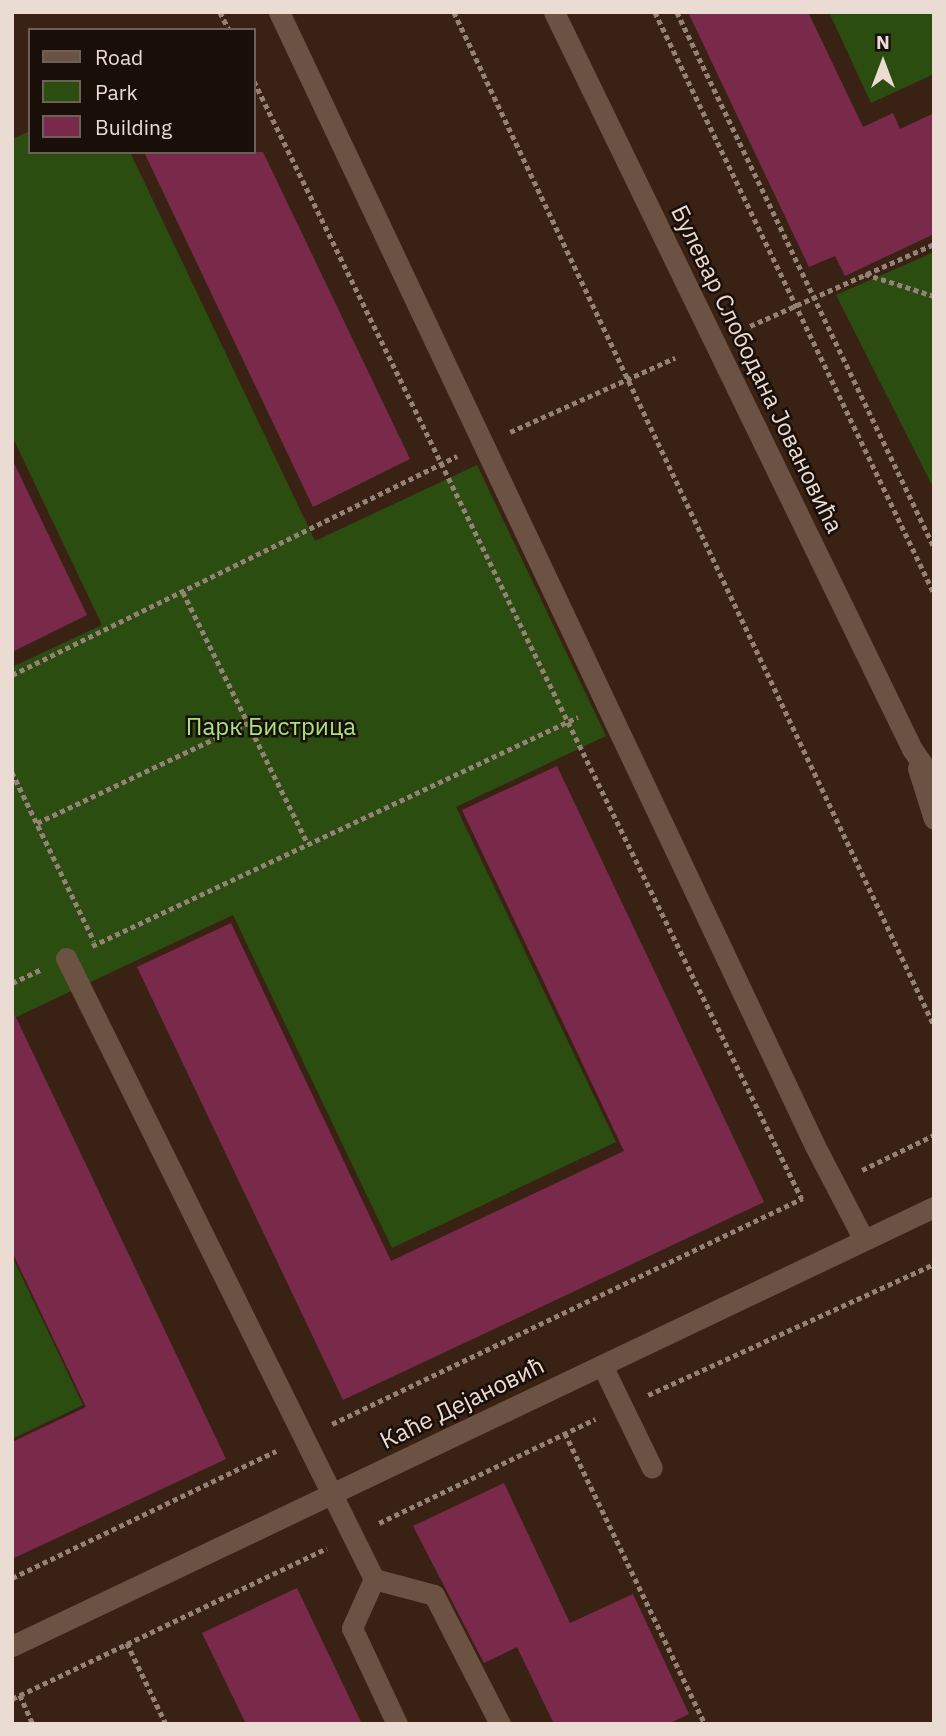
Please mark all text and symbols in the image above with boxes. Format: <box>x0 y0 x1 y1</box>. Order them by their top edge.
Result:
legend <box>28 28 256 154</box>
north arrow <box>848 28 918 98</box>
text: N <box>876 30 890 54</box>
text: Road <box>95 43 143 71</box>
text: Park <box>95 78 138 106</box>
text: Building <box>95 113 172 141</box>
street label: Булевар Слободана Јовановића <box>665 200 849 538</box>
park label: Парк Бистрица <box>186 713 356 741</box>
street label: Каће Дејановић <box>375 1351 549 1455</box>

